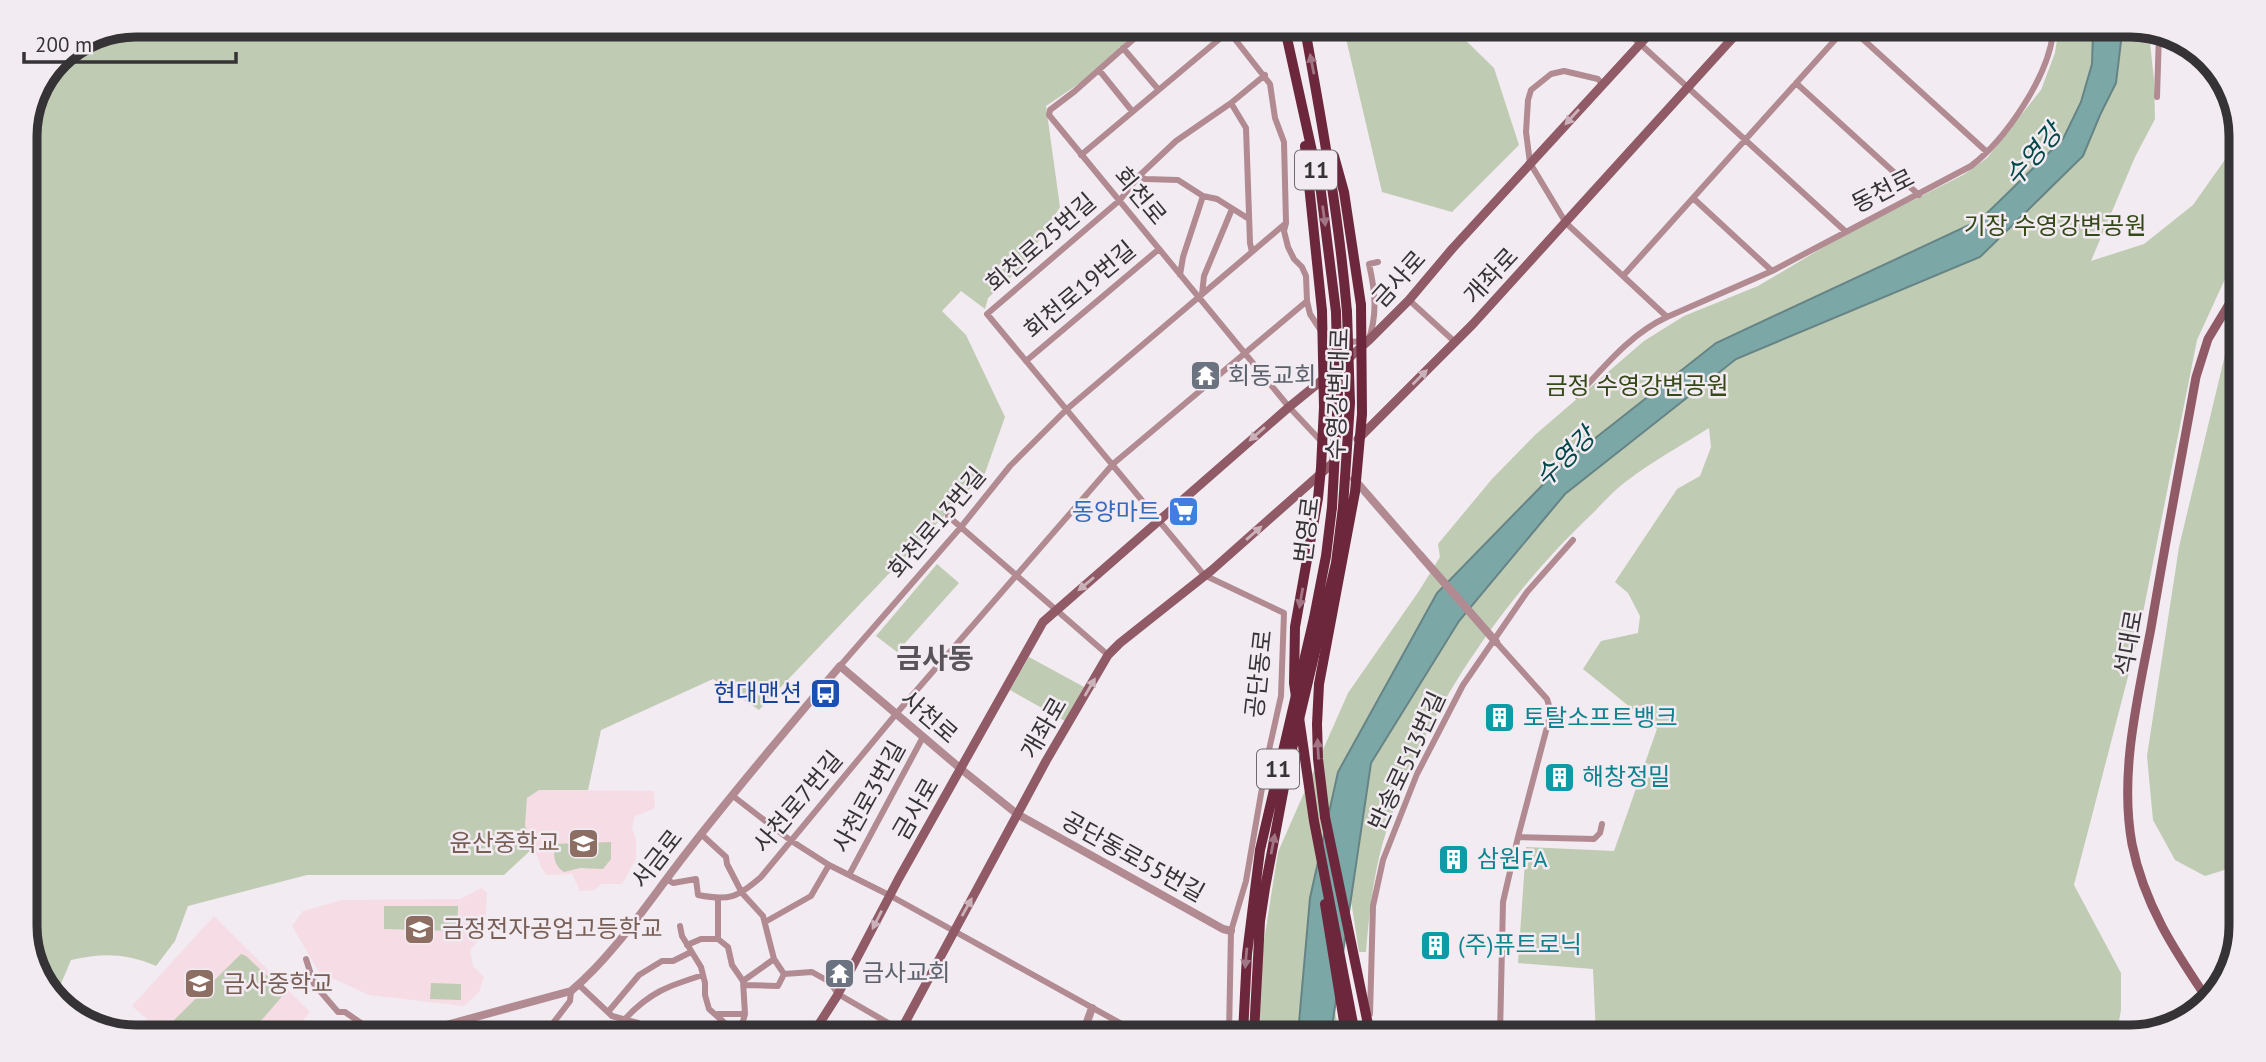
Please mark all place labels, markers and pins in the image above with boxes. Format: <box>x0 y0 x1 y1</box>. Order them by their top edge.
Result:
temple icon: 회동교회 <box>1188 359 1222 393</box>
place label: 회동교회 <box>1228 360 1316 391</box>
supermarket icon: 동양마트 <box>1166 495 1200 529</box>
place label: 동양마트 <box>1072 496 1160 527</box>
bus stop icon: 현대맨션 <box>808 676 842 710</box>
place label: 현대맨션 <box>714 677 802 708</box>
building icon: 토탈소프트뱅크 <box>1483 701 1517 735</box>
place label: 토탈소프트뱅크 <box>1523 702 1678 733</box>
building icon: 해창정밀 <box>1542 760 1576 794</box>
place label: 해창정밀 <box>1582 761 1670 792</box>
school or university icon: 윤산중학교 <box>566 826 600 860</box>
place label: 윤산중학교 <box>450 827 560 858</box>
building icon: 삼원FA <box>1437 842 1471 876</box>
place label: 삼원FA <box>1477 843 1548 874</box>
school or university icon: 금정전자공업고등학교 <box>402 912 436 946</box>
place label: 금정전자공업고등학교 <box>442 913 663 944</box>
building icon: (주)퓨트로닉 <box>1418 928 1452 962</box>
place label: (주)퓨트로닉 <box>1458 929 1582 960</box>
temple icon: 금사교회 <box>822 956 856 990</box>
place label: 금사교회 <box>862 957 950 988</box>
school or university icon: 금사중학교 <box>183 967 217 1001</box>
place label: 금사중학교 <box>223 968 333 999</box>

